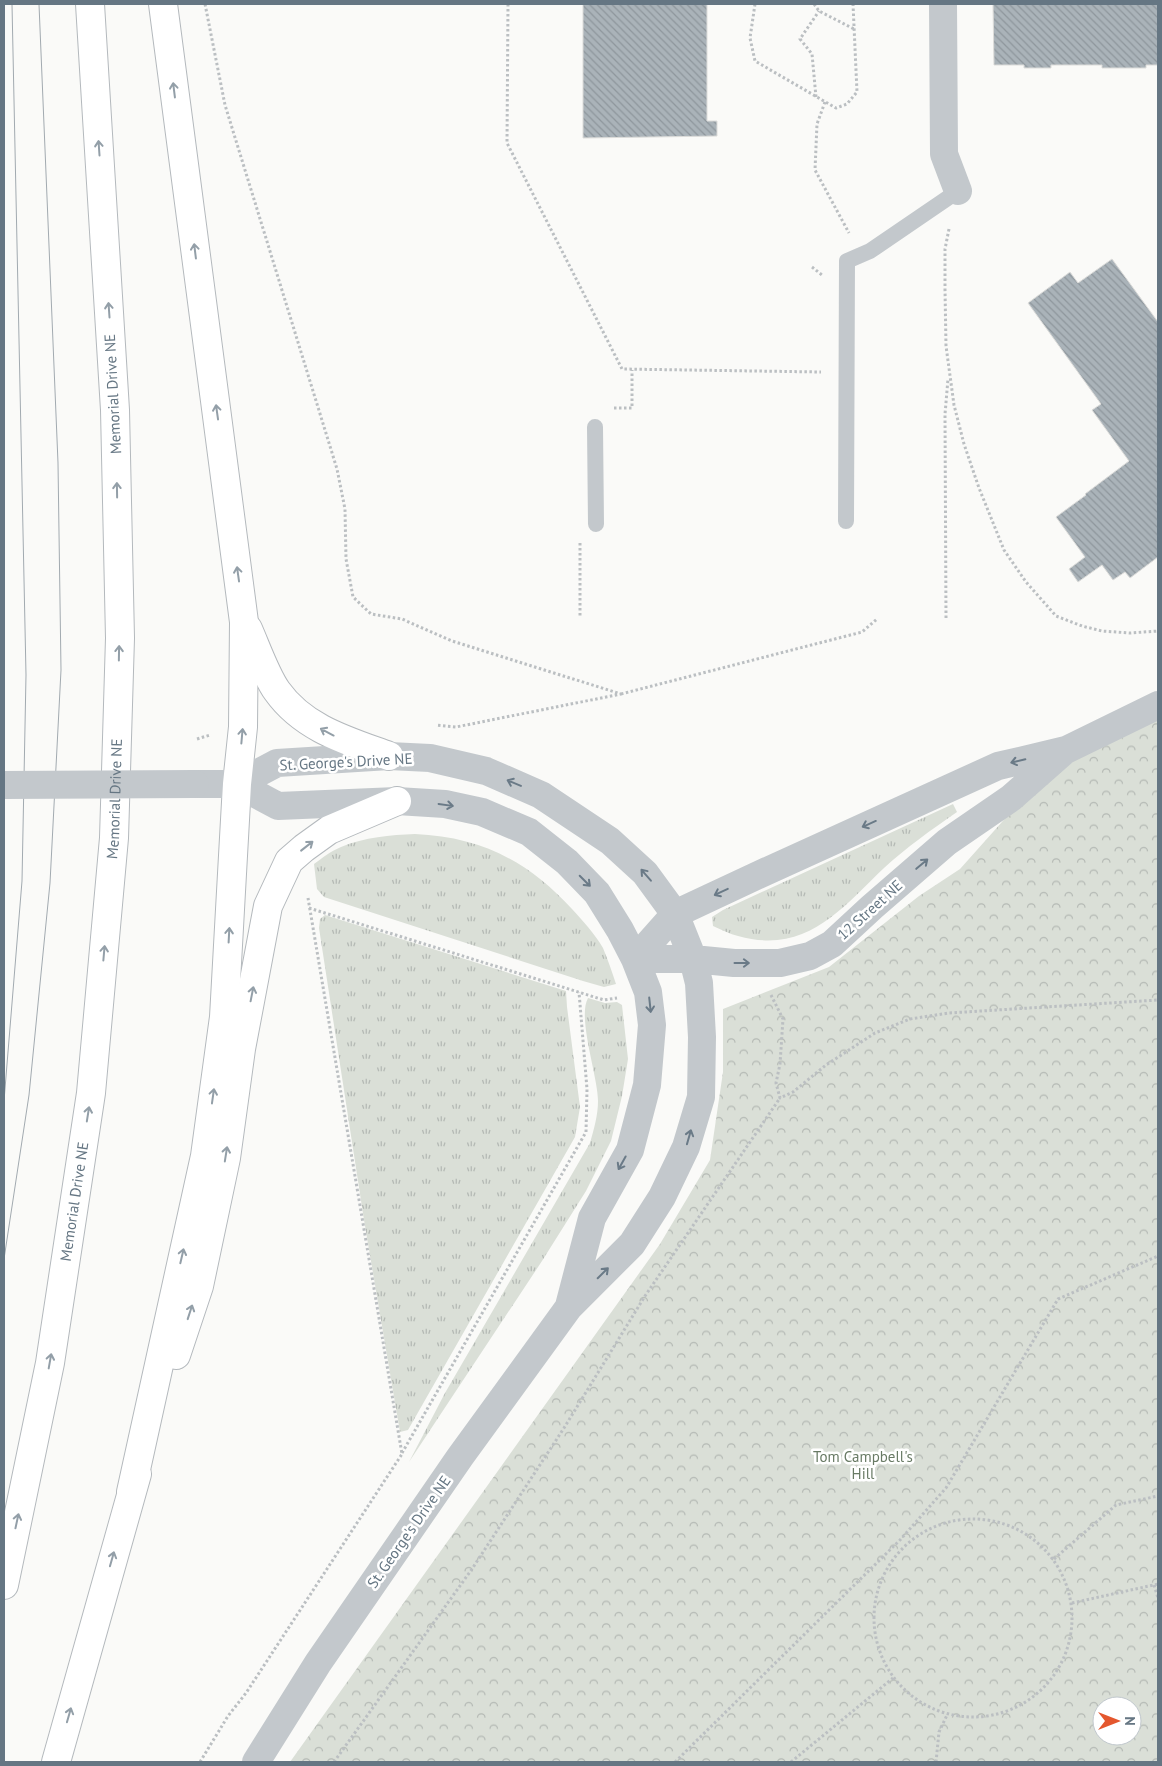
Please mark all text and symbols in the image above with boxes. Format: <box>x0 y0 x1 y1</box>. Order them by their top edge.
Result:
one-way arrow <box>169 83 179 99</box>
one-way arrow <box>94 140 104 156</box>
one-way arrow <box>190 244 200 260</box>
one-way arrow <box>104 303 114 319</box>
street label: Memorial Drive NE <box>100 333 125 455</box>
one-way arrow <box>211 405 221 421</box>
one-way arrow <box>112 482 121 498</box>
one-way arrow <box>233 566 243 582</box>
one-way arrow <box>114 645 124 661</box>
one-way arrow <box>320 727 335 737</box>
one-way arrow <box>237 728 247 744</box>
street label: Memorial Drive NE <box>102 738 126 860</box>
street label: St. George's Drive NE <box>279 749 413 774</box>
one-way arrow <box>1011 757 1027 766</box>
one-way arrow <box>507 777 522 787</box>
one-way arrow <box>437 800 453 810</box>
one-way arrow <box>862 820 877 830</box>
one-way arrow <box>300 840 313 851</box>
one-way arrow <box>915 859 928 870</box>
one-way arrow <box>640 869 651 882</box>
one-way arrow <box>579 875 591 887</box>
street label: 12 Street NE <box>833 876 906 944</box>
one-way arrow <box>714 888 729 897</box>
one-way arrow <box>224 927 233 943</box>
one-way arrow <box>99 945 109 961</box>
one-way arrow <box>733 958 749 968</box>
one-way arrow <box>247 986 257 1002</box>
one-way arrow <box>645 997 654 1013</box>
one-way arrow <box>208 1089 218 1105</box>
one-way arrow <box>83 1107 93 1123</box>
one-way arrow <box>685 1129 695 1145</box>
street label: Memorial Drive NE <box>56 1140 92 1263</box>
one-way arrow <box>221 1146 231 1162</box>
one-way arrow <box>617 1156 627 1171</box>
one-way arrow <box>178 1248 187 1264</box>
one-way arrow <box>597 1267 610 1279</box>
one-way arrow <box>186 1305 196 1321</box>
one-way arrow <box>46 1354 56 1370</box>
park label: Tom Campbell's Hill <box>813 1447 913 1483</box>
street label: St. George's Drive NE <box>363 1472 455 1592</box>
one-way arrow <box>13 1513 23 1529</box>
one-way arrow <box>108 1551 118 1567</box>
north arrow <box>1092 1696 1142 1746</box>
one-way arrow <box>65 1708 74 1724</box>
text: N <box>1121 1716 1139 1726</box>

